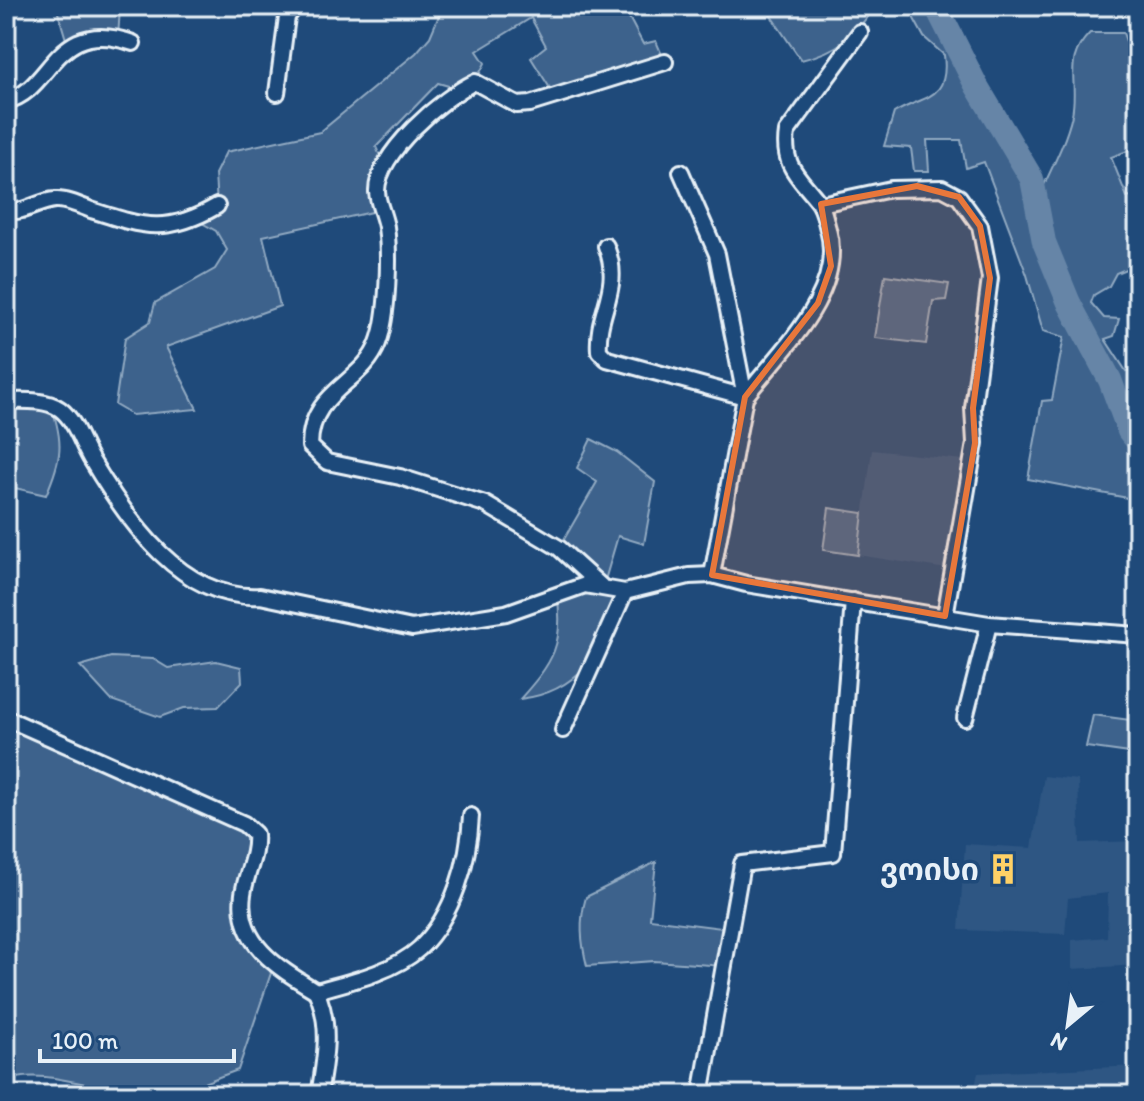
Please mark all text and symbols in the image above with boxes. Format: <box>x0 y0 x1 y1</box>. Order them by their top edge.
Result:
place label: ვოისი <box>880 851 979 888</box>
building icon: ვოისი <box>986 852 1020 886</box>
north arrow <box>1028 985 1108 1065</box>
scale bar <box>40 1013 234 1063</box>
text: 100 m <box>52 1026 118 1055</box>
text: N <box>1046 1027 1072 1057</box>

